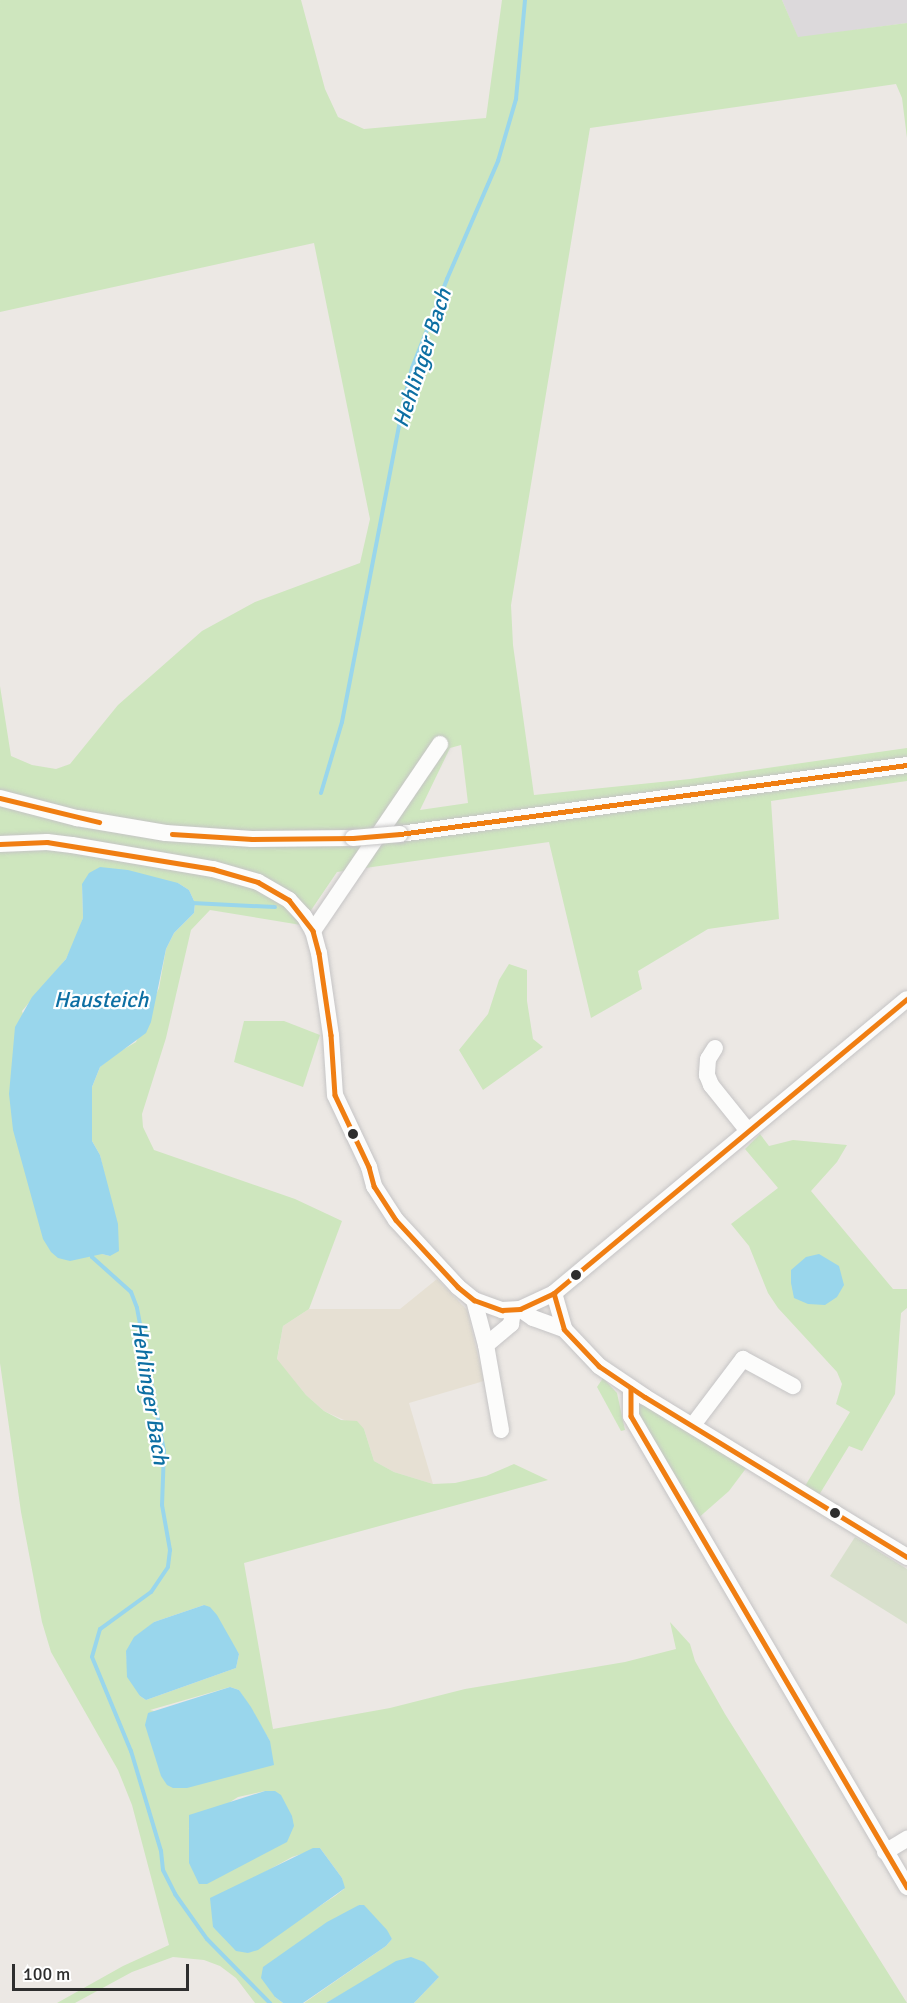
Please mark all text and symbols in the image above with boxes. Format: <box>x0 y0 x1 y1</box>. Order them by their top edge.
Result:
water label: Hehlinger Bach <box>387 285 457 431</box>
water label: Hausteich <box>54 987 148 1013</box>
unlabelled marker <box>347 1128 359 1140</box>
unlabelled marker <box>570 1269 582 1281</box>
water label: Hehlinger Bach <box>126 1320 174 1466</box>
unlabelled marker <box>829 1507 841 1519</box>
scale bar <box>15 1952 192 1990</box>
text: 100 m <box>23 1963 70 1985</box>

